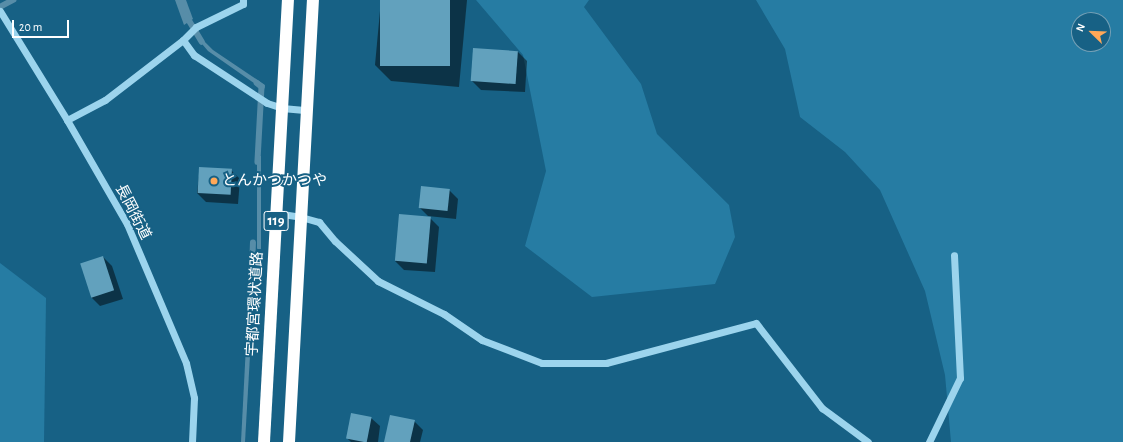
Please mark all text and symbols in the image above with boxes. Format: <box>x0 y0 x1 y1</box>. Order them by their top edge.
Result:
scale bar <box>14 12 71 38</box>
north arrow <box>1071 12 1111 52</box>
text: 20 m <box>19 21 42 33</box>
text: N <box>1074 22 1087 33</box>
place label: とんかつかつや <box>222 172 327 190</box>
marker: とんかつかつや <box>209 176 219 186</box>
street label: 長岡街道 <box>111 181 155 243</box>
road number: 119 <box>263 209 289 233</box>
street label: 宇都宮環状道路 <box>243 251 267 357</box>

